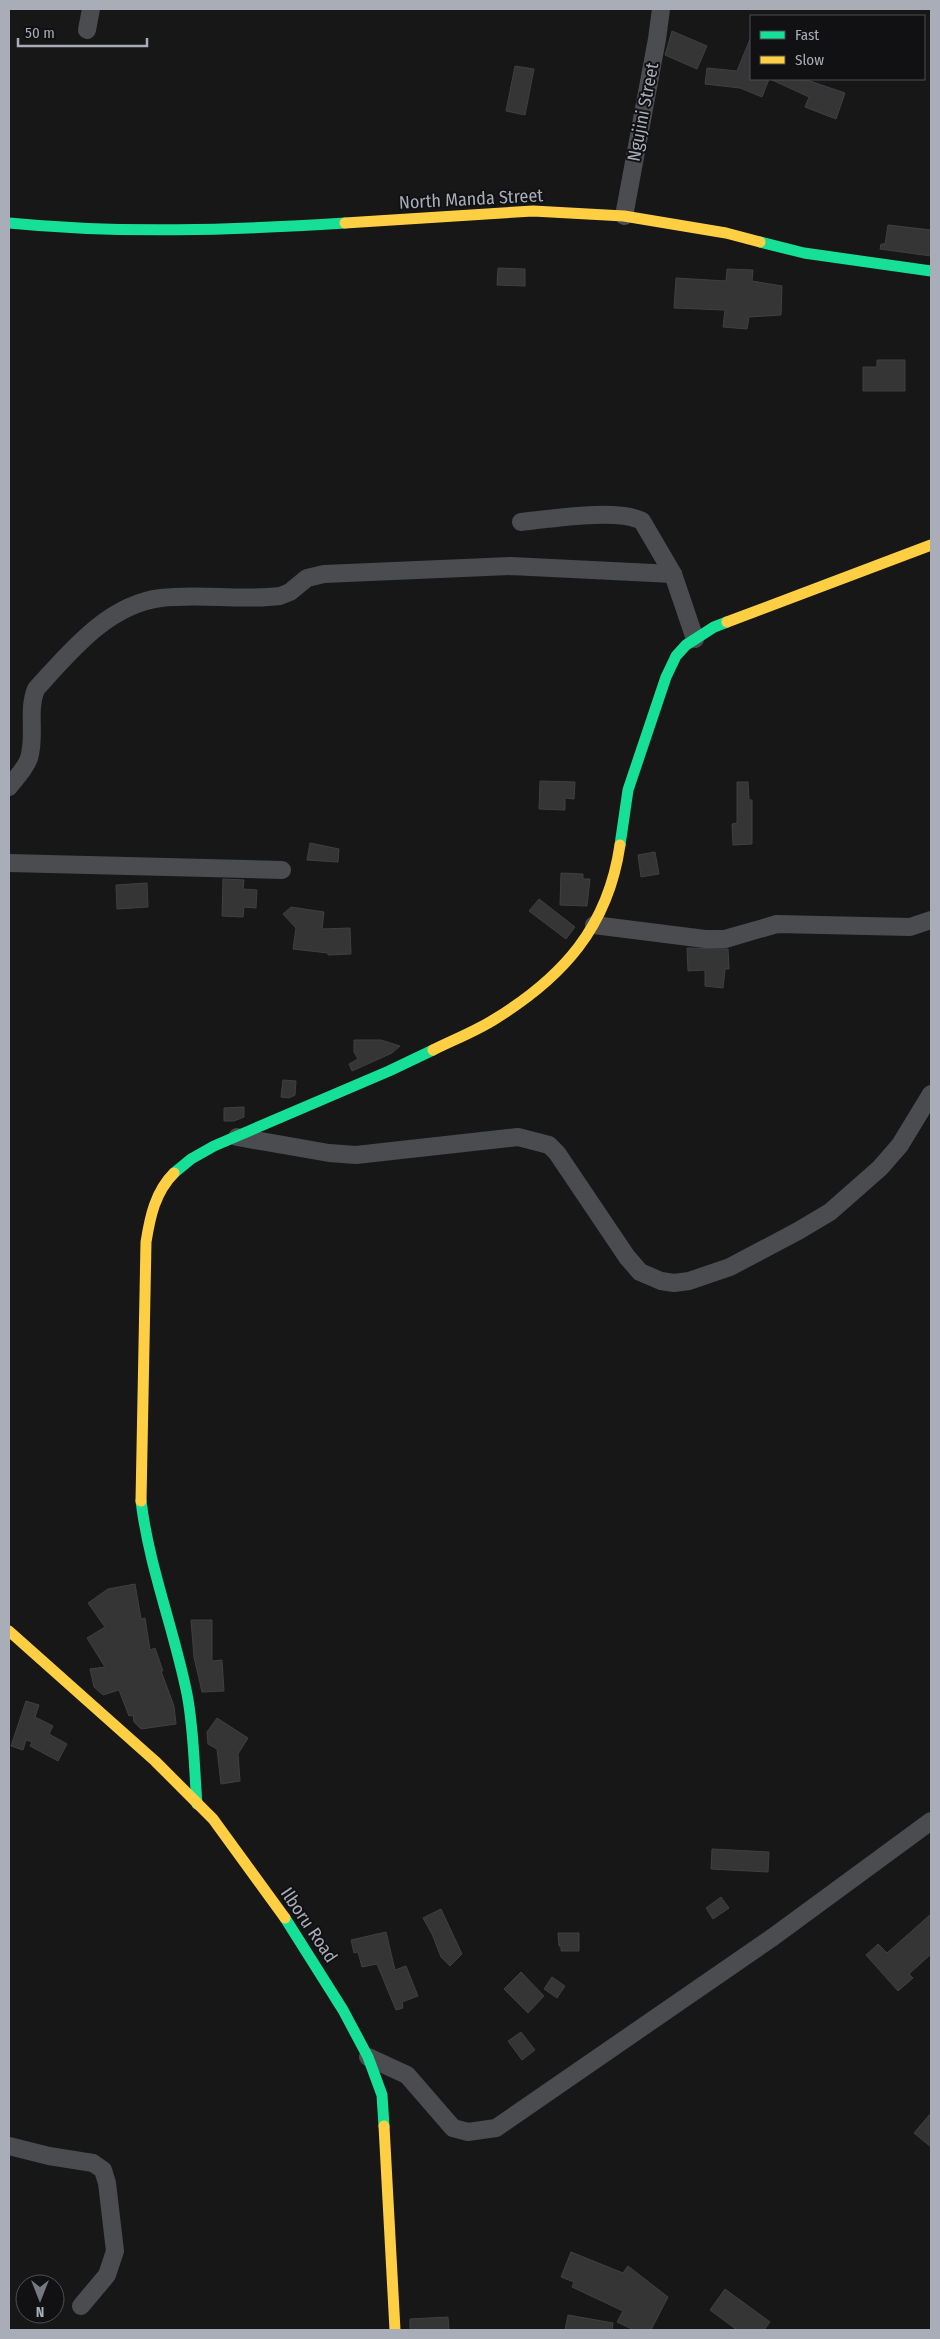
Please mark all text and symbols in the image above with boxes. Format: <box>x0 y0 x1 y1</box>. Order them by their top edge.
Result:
scale bar <box>18 15 146 47</box>
legend <box>750 15 925 80</box>
text: 50 m <box>25 24 55 42</box>
text: Fast <box>795 26 819 44</box>
text: Slow <box>795 51 824 69</box>
street label: Ngujini Street <box>623 61 663 163</box>
street label: North Manda Street <box>398 184 544 214</box>
street label: Ilboru Road <box>276 1883 342 1967</box>
north arrow <box>15 2274 65 2324</box>
text: N <box>36 2303 44 2320</box>

